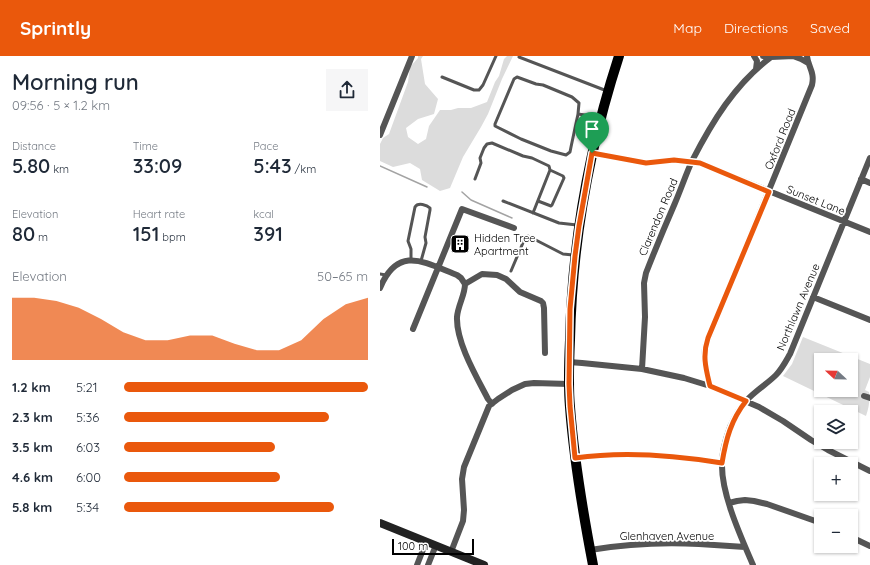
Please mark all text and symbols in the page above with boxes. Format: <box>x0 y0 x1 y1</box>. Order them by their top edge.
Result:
text: Sprintly <box>20 16 91 40</box>
text: Map <box>673 19 702 37</box>
text: Directions <box>724 19 788 37</box>
text: Saved <box>810 19 850 37</box>
text: Morning run <box>12 68 139 96</box>
button: share <box>326 69 368 111</box>
text: 09:56 · 5 × 1.2 km <box>12 97 110 113</box>
street label: Oxford Road <box>761 106 799 172</box>
pin <box>575 112 609 153</box>
icon: arrive <box>581 118 603 140</box>
text: Distance <box>12 139 56 153</box>
text: Time <box>133 139 158 153</box>
text: Pace <box>253 139 278 153</box>
text: 5.80 <box>12 153 50 178</box>
text: 33:09 <box>133 153 182 178</box>
text: 5:43 <box>253 153 292 178</box>
text: km <box>50 162 69 176</box>
text: /km <box>292 162 316 176</box>
street label: Clarendon Road <box>635 176 681 258</box>
street label: Sunset Lane <box>785 182 847 218</box>
text: Elevation <box>12 207 58 221</box>
text: Heart rate <box>133 207 185 221</box>
text: kcal <box>253 207 274 221</box>
text: 80 <box>12 221 35 246</box>
text: 151 <box>133 221 159 246</box>
text: 391 <box>253 221 283 246</box>
text: m <box>35 230 48 244</box>
text: bpm <box>159 230 186 244</box>
place label: Hidden Tree Apartment <box>474 231 536 258</box>
building icon: Hidden Tree Apartment <box>449 233 471 255</box>
street label: Northlawn Avenue <box>773 261 823 353</box>
text: Elevation <box>12 268 67 284</box>
text: 50–65 m <box>317 268 368 284</box>
north arrow <box>814 353 858 397</box>
map controls <box>814 353 858 553</box>
text: 1.2 km <box>12 379 51 395</box>
text: 5:21 <box>76 379 98 395</box>
button: layers <box>814 405 858 449</box>
text: 2.3 km <box>12 409 53 425</box>
text: 5:36 <box>76 409 99 425</box>
text: 3.5 km <box>12 439 53 455</box>
text: 6:03 <box>76 439 100 455</box>
button: + <box>814 457 858 501</box>
text: 4.6 km <box>12 469 53 485</box>
text: 6:00 <box>76 469 101 485</box>
text: 5.8 km <box>12 499 52 515</box>
text: 5:34 <box>76 499 99 515</box>
button: − <box>814 509 858 553</box>
street label: Glenhaven Avenue <box>620 529 714 543</box>
scale bar <box>392 537 474 556</box>
text: 100 m <box>398 539 428 553</box>

